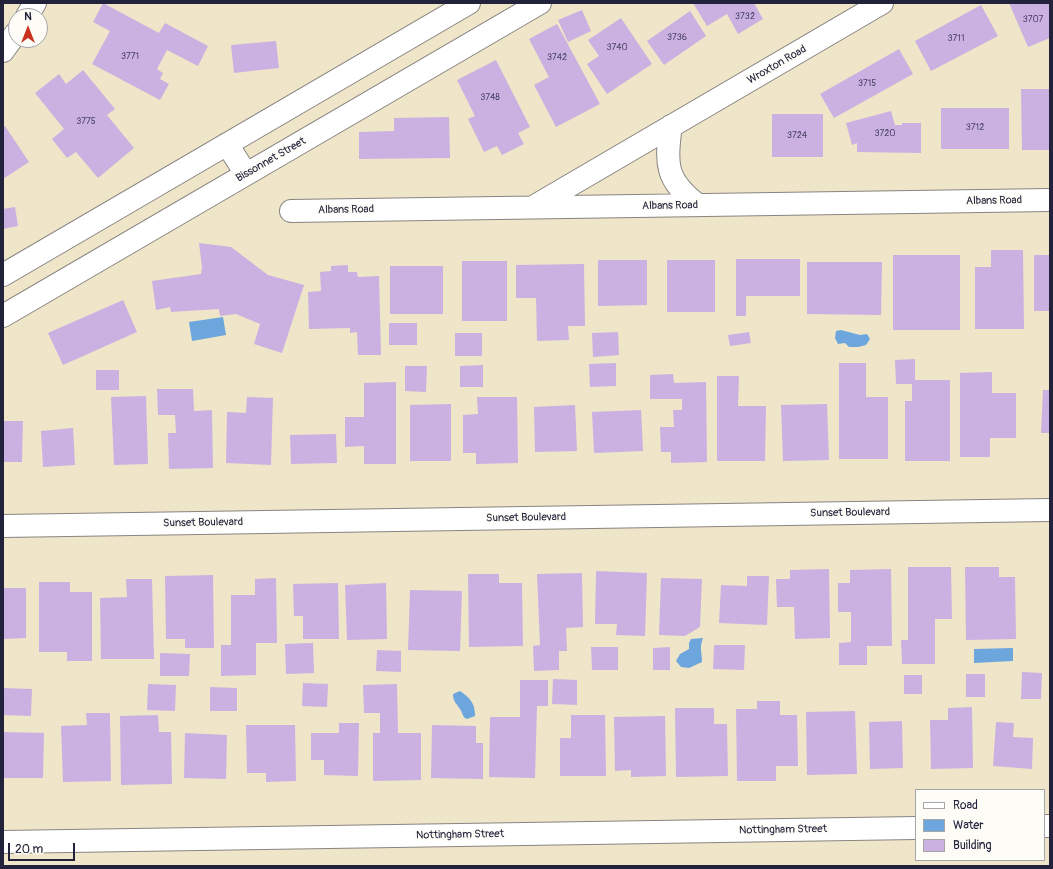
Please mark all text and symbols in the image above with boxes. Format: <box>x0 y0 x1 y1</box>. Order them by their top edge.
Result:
north arrow <box>8 8 48 48</box>
text: N <box>24 10 32 23</box>
house number: 3732 <box>735 12 755 22</box>
house number: 3707 <box>1023 15 1043 25</box>
house number: 3736 <box>667 33 687 43</box>
house number: 3711 <box>948 34 964 44</box>
house number: 3740 <box>606 43 628 53</box>
street label: Wroxton Road <box>745 43 809 87</box>
house number: 3771 <box>121 52 139 62</box>
house number: 3742 <box>547 53 567 63</box>
house number: 3715 <box>858 79 876 89</box>
house number: 3748 <box>480 93 500 103</box>
house number: 3775 <box>76 117 96 127</box>
house number: 3712 <box>966 123 984 133</box>
house number: 3720 <box>875 129 895 139</box>
house number: 3724 <box>787 131 807 141</box>
street label: Bissonnet Street <box>234 135 308 185</box>
street label: Albans Road <box>966 194 1022 208</box>
street label: Albans Road <box>642 199 698 213</box>
street label: Albans Road <box>318 203 374 217</box>
street label: Sunset Boulevard <box>810 506 890 520</box>
street label: Sunset Boulevard <box>486 511 566 525</box>
street label: Sunset Boulevard <box>163 516 243 530</box>
legend <box>915 789 1045 861</box>
text: Road <box>953 798 978 813</box>
text: Water <box>953 818 984 833</box>
street label: Nottingham Street <box>739 823 827 837</box>
street label: Nottingham Street <box>416 828 504 842</box>
scale bar <box>10 835 77 861</box>
text: Building <box>953 838 992 853</box>
text: 20 m <box>15 842 43 857</box>

